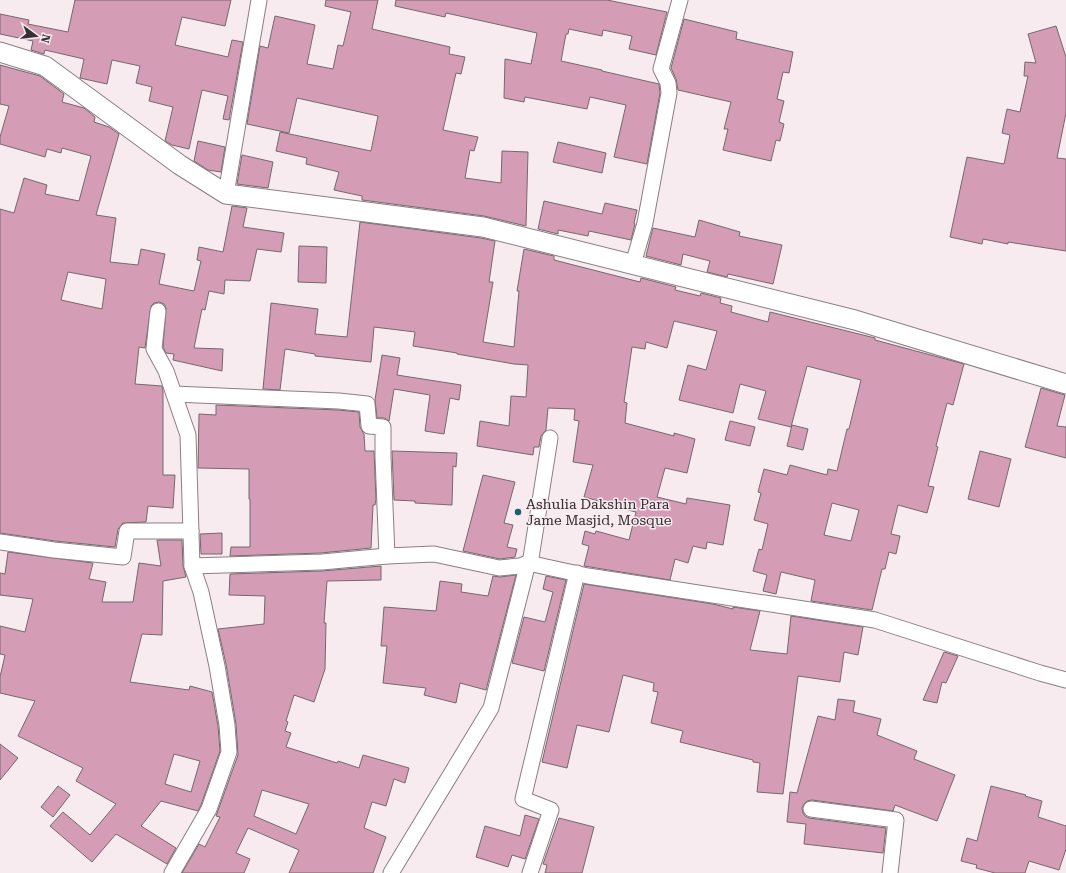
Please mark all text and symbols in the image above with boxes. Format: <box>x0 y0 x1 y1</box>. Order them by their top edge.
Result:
north arrow <box>16 16 56 56</box>
text: N <box>38 33 53 45</box>
place label: Ashulia Dakshin Para Jame Masjid, Mosque <box>526 496 672 528</box>
marker: Ashulia Dakshin Para Jame Masjid, Mosque <box>513 507 523 517</box>

